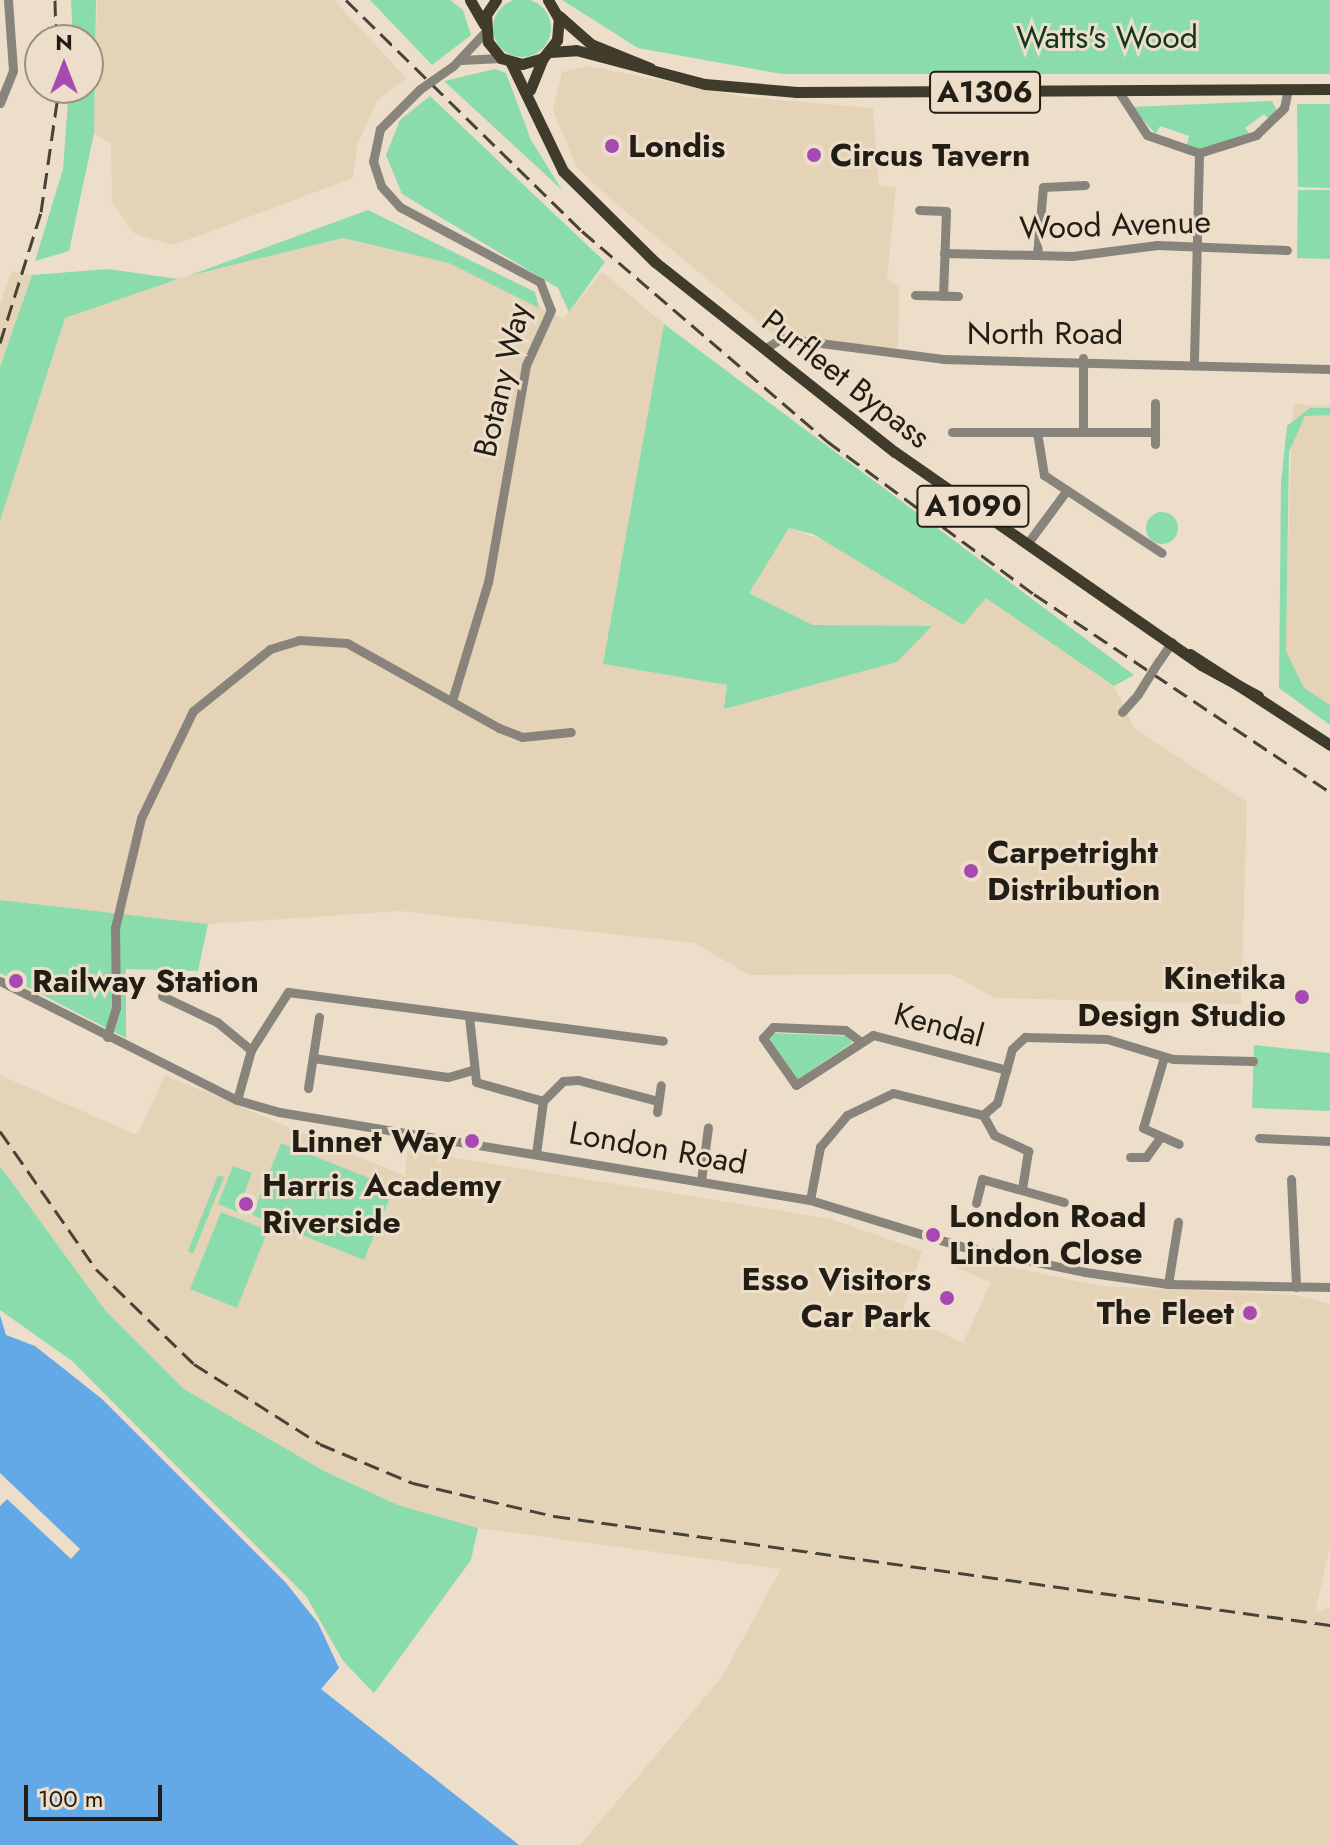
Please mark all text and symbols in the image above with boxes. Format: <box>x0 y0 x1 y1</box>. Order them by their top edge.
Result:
park label: Watts's Wood <box>1016 18 1198 56</box>
north arrow <box>24 24 104 104</box>
text: N <box>55 26 73 58</box>
road number: A1306 <box>929 66 1041 118</box>
place label: Londis <box>628 127 725 165</box>
place label: Circus Tavern <box>830 136 1030 174</box>
marker: Londis <box>603 137 621 155</box>
marker: Circus Tavern <box>805 146 823 164</box>
street label: Wood Avenue <box>1019 202 1211 248</box>
street label: Botany Way <box>466 299 538 461</box>
street label: Purfleet Bypass <box>754 301 938 457</box>
street label: North Road <box>967 314 1123 352</box>
road number: A1090 <box>915 480 1031 532</box>
place label: Carpetright Distribution <box>987 834 1160 909</box>
marker: Carpetright Distribution <box>962 862 980 880</box>
place label: Kinetika Design Studio <box>1077 960 1286 1035</box>
place label: Railway Station <box>32 962 259 1000</box>
marker: Railway Station <box>7 972 25 990</box>
marker: Kinetika Design Studio <box>1293 988 1311 1006</box>
street label: Kendal <box>890 995 988 1055</box>
street label: London Road <box>566 1113 750 1183</box>
place label: Linnet Way <box>291 1122 456 1160</box>
marker: Linnet Way <box>463 1132 481 1150</box>
place label: Harris Academy Riverside <box>262 1167 501 1242</box>
marker: Harris Academy Riverside <box>237 1195 255 1213</box>
place label: London Road Lindon Close <box>949 1198 1146 1273</box>
marker: London Road Lindon Close <box>924 1226 942 1244</box>
place label: Esso Visitors Car Park <box>741 1261 931 1336</box>
marker: Esso Visitors Car Park <box>938 1289 956 1307</box>
place label: The Fleet <box>1097 1294 1234 1332</box>
marker: The Fleet <box>1241 1304 1259 1322</box>
scale bar <box>28 1769 166 1819</box>
text: 100 m <box>38 1781 104 1816</box>

